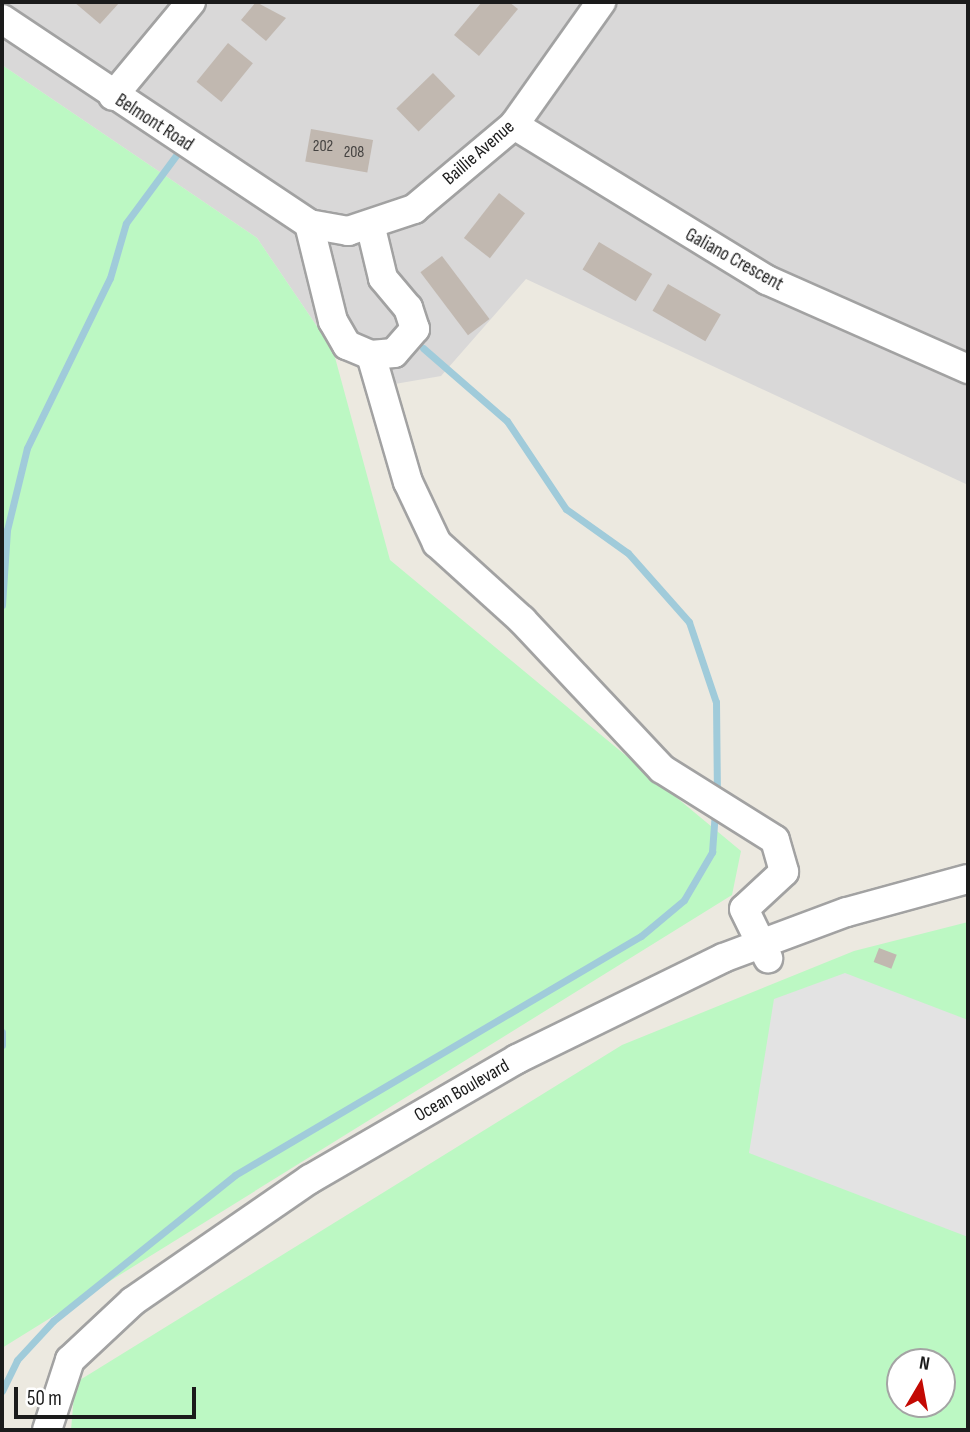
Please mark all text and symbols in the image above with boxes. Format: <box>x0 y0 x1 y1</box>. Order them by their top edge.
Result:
street label: Belmont Road <box>111 89 197 157</box>
street label: Baillie Avenue <box>439 116 519 190</box>
house number: 202 <box>313 137 333 157</box>
house number: 208 <box>344 143 364 163</box>
street label: Galiano Crescent <box>681 224 787 296</box>
street label: Ocean Boulevard <box>410 1055 514 1127</box>
north arrow <box>886 1348 956 1418</box>
text: N <box>917 1352 931 1376</box>
scale bar <box>18 1372 200 1416</box>
text: 50 m <box>27 1386 62 1411</box>

